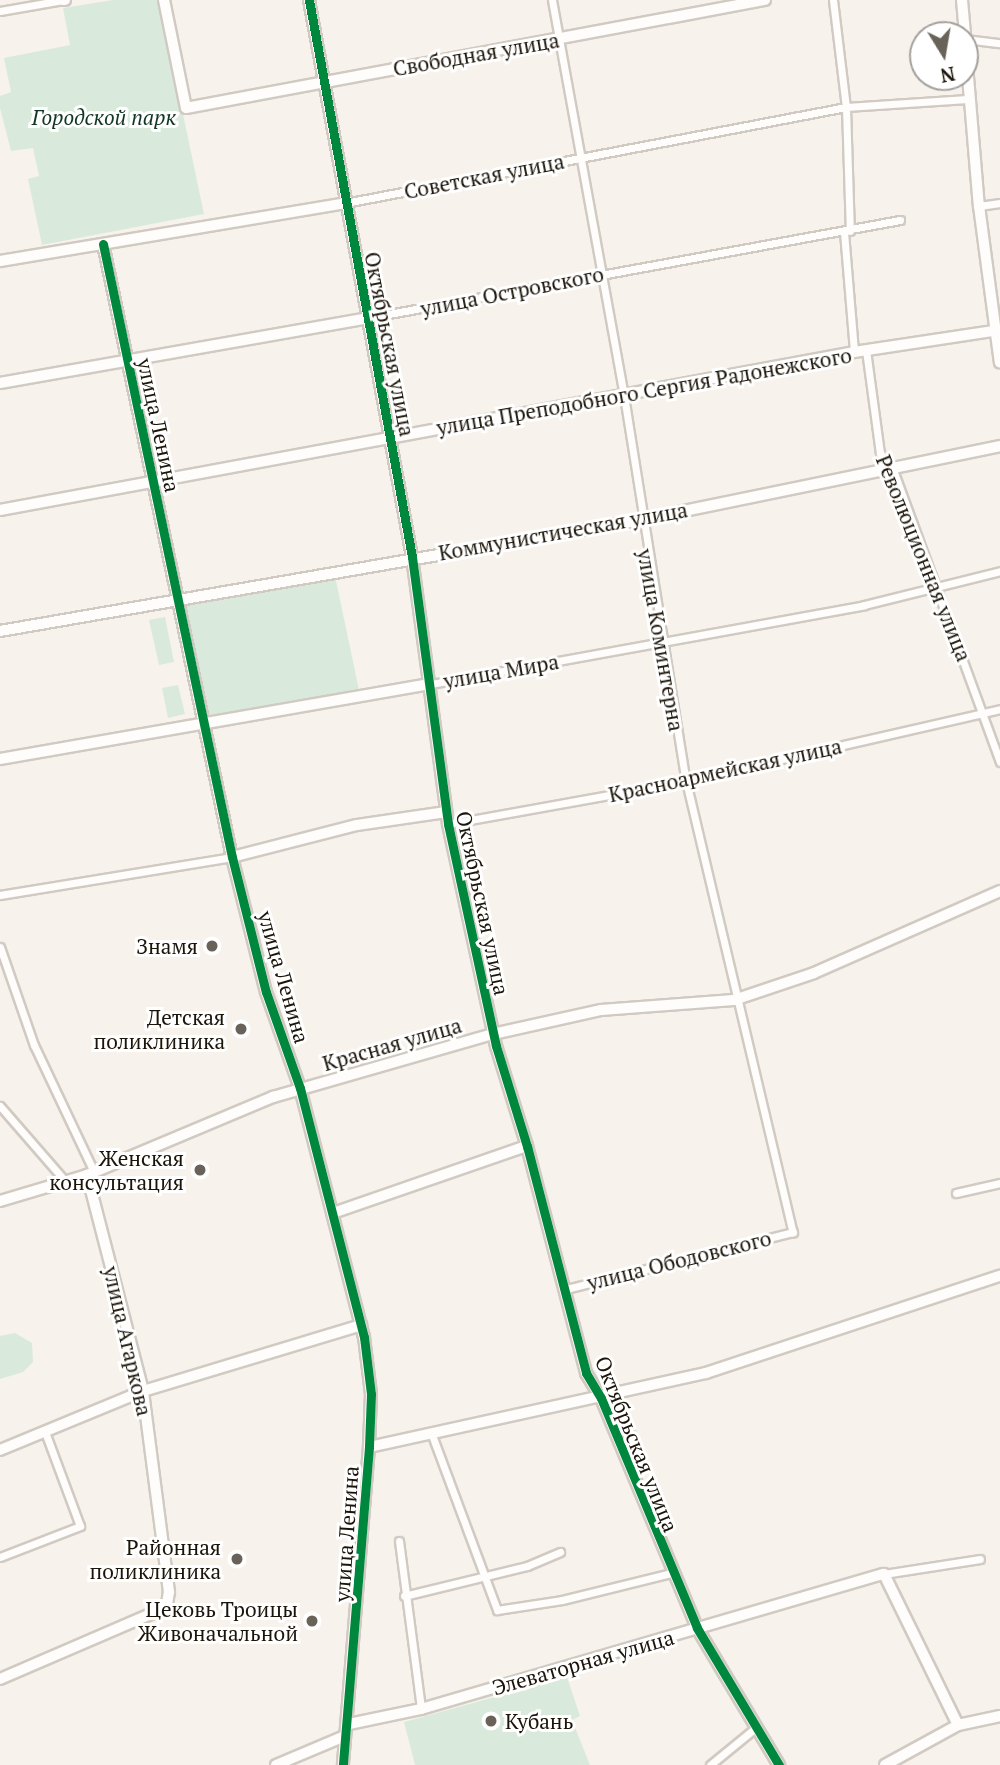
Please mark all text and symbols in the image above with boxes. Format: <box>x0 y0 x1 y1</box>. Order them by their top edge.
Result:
north arrow <box>909 21 979 91</box>
street label: Свободная улица <box>391 27 561 81</box>
text: N <box>938 61 957 89</box>
park label: Городской парк <box>32 104 176 130</box>
street label: Советская улица <box>402 148 566 204</box>
street label: Октябрьская улица <box>360 250 420 438</box>
street label: улица Островского <box>418 261 606 321</box>
street label: улица Преподобного Сергия Радонежского <box>434 342 854 440</box>
street label: улица Ленина <box>132 356 186 494</box>
street label: Революционная улица <box>871 451 977 665</box>
street label: Коммунистическая улица <box>437 497 689 565</box>
street label: улица Коминтерна <box>633 547 689 733</box>
street label: улица Мира <box>441 648 561 694</box>
street label: Красноармейская улица <box>606 733 844 807</box>
street label: Октябрьская улица <box>451 809 515 997</box>
street label: улица Ленина <box>253 908 315 1046</box>
place label: Знамя <box>136 933 198 959</box>
marker: Знамя <box>204 938 220 954</box>
place label: Детская поликлиника <box>93 1004 225 1054</box>
street label: Красная улица <box>320 1012 464 1076</box>
marker: Детская поликлиника <box>231 1019 251 1039</box>
place label: Женская консультация <box>49 1145 184 1195</box>
marker: Женская консультация <box>190 1160 210 1180</box>
street label: улица Ободовского <box>584 1225 774 1295</box>
street label: улица Агаркова <box>98 1263 158 1419</box>
street label: Октябрьская улица <box>590 1352 684 1536</box>
street label: улица Ленина <box>329 1465 363 1603</box>
place label: Районная поликлиника <box>89 1534 221 1584</box>
marker: Районная поликлиника <box>227 1549 247 1569</box>
place label: Цековь Троицы Живоначальной <box>137 1596 298 1646</box>
marker: Цековь Троицы Живоначальной <box>304 1613 320 1629</box>
street label: Элеваторная улица <box>489 1624 677 1700</box>
place label: Кубань <box>505 1708 573 1734</box>
marker: Кубань <box>483 1713 499 1729</box>

